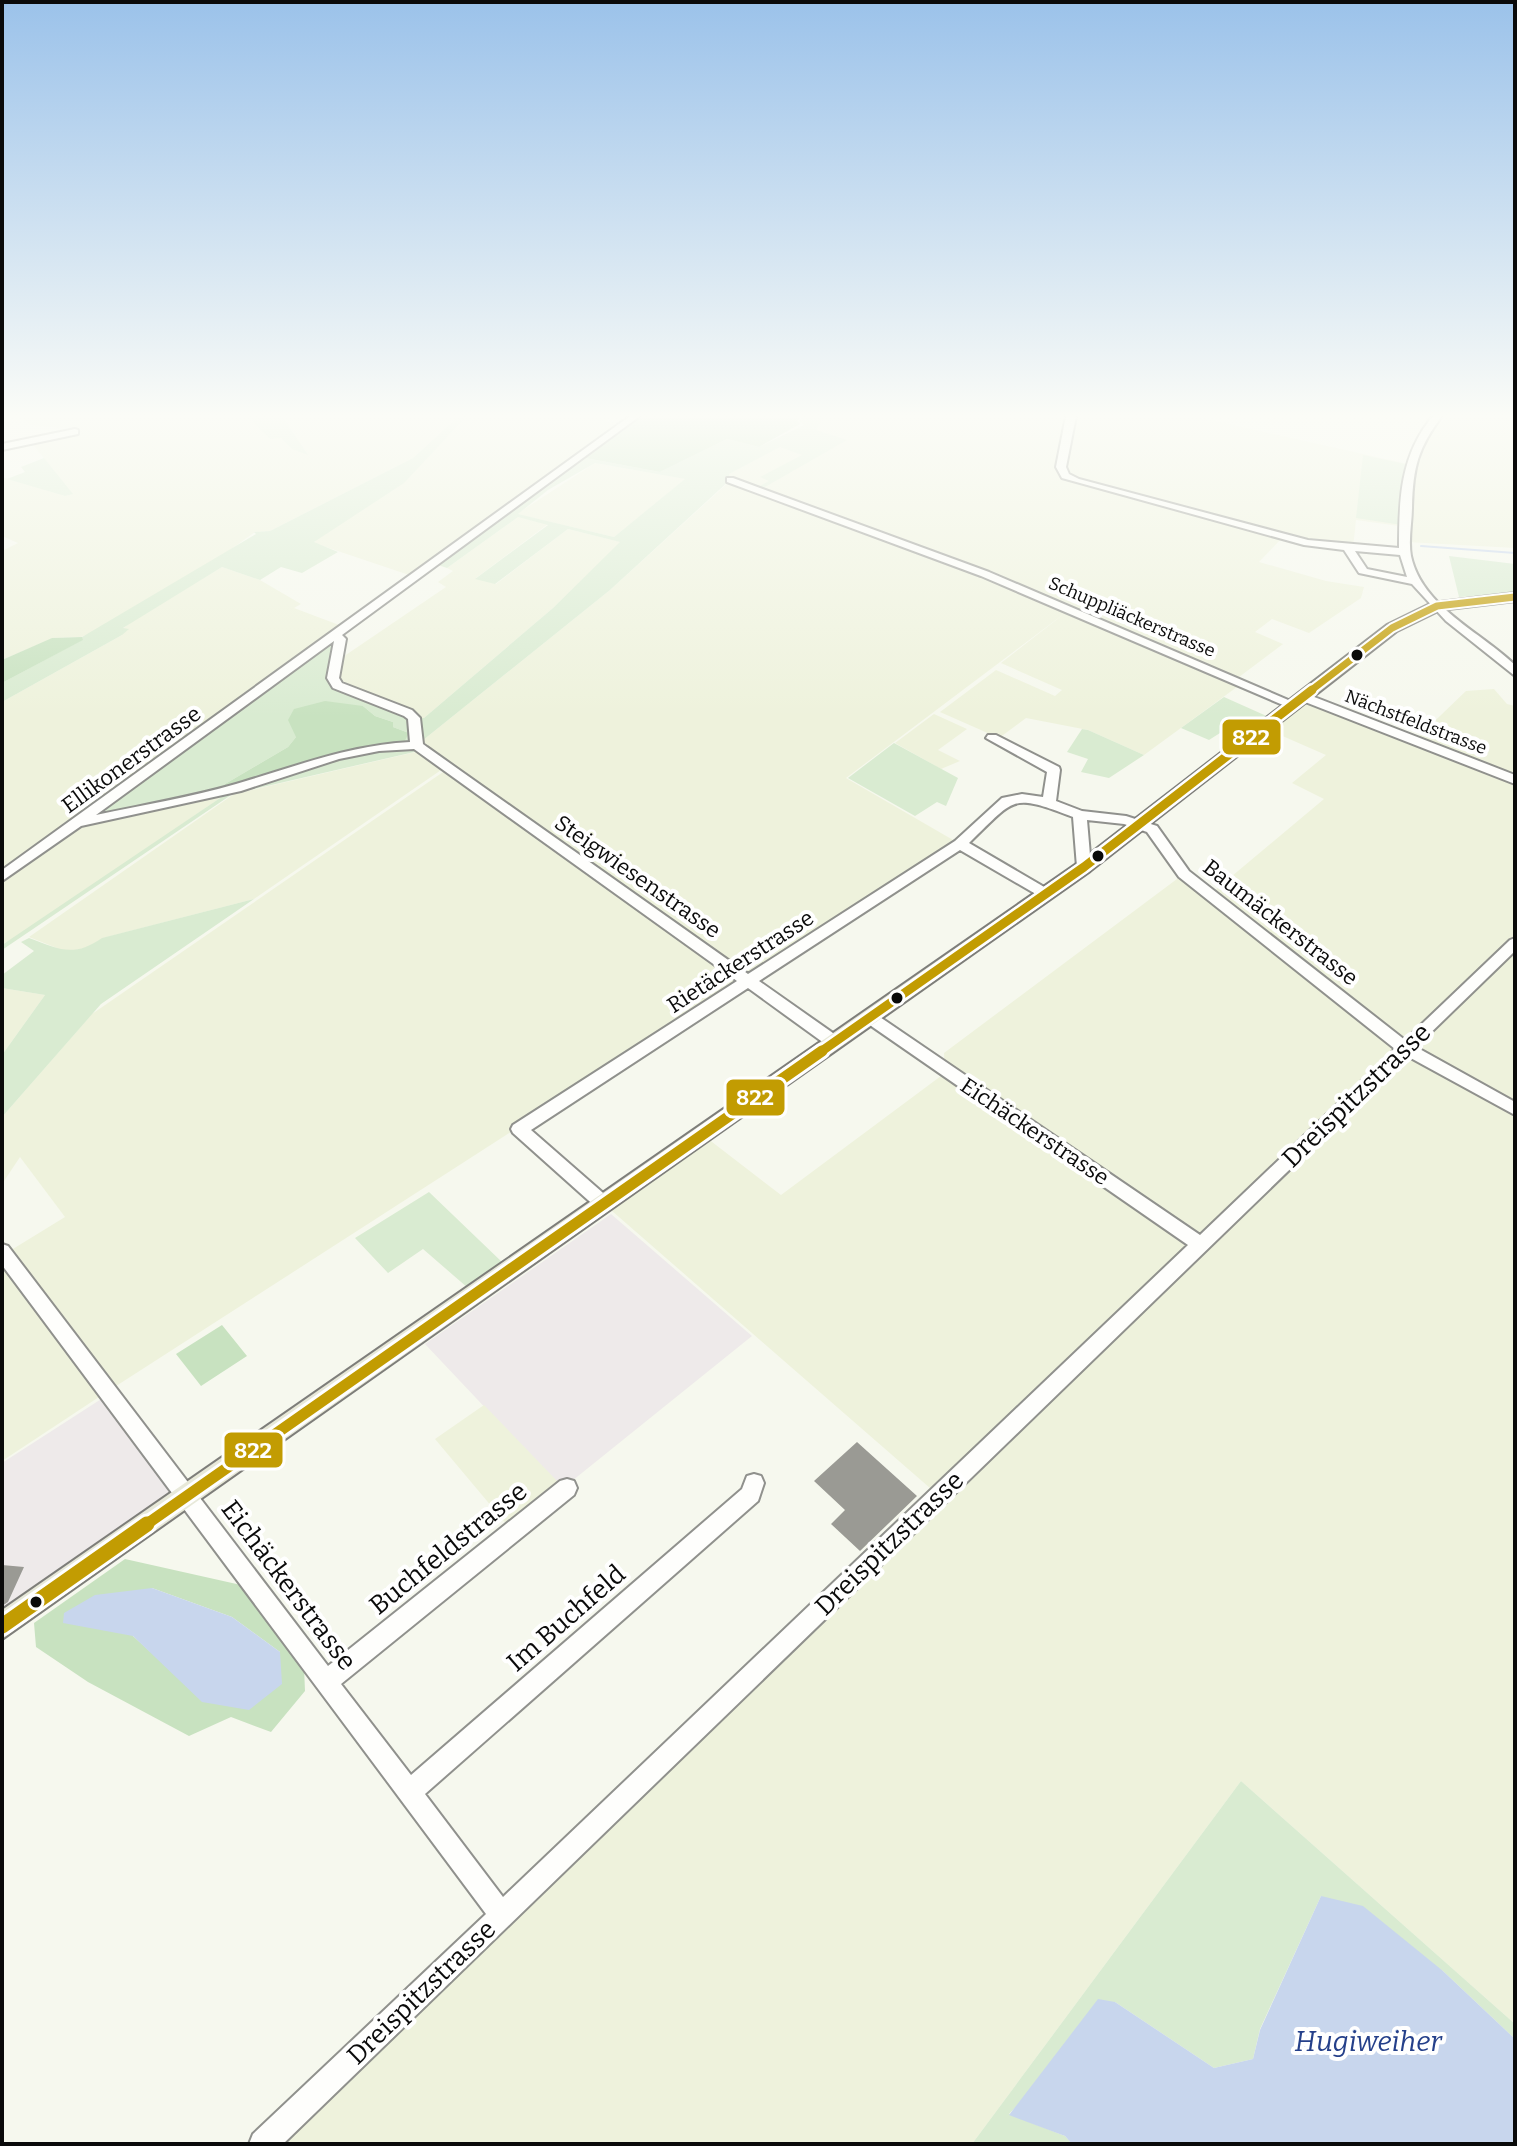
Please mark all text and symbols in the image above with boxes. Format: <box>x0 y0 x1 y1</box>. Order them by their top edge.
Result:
street label: Schuppliäckerstrasse <box>1045 572 1219 662</box>
unlabelled marker <box>1349 647 1365 663</box>
street label: Nächstfeldstrasse <box>1342 685 1490 759</box>
street label: Ellikonerstrasse <box>57 700 206 819</box>
line badge: 822 <box>1221 718 1282 756</box>
text: 822 <box>1232 724 1270 751</box>
street label: Steigwiesenstrasse <box>550 809 726 944</box>
unlabelled marker <box>1090 848 1106 864</box>
street label: Baumäckerstrasse <box>1198 854 1363 991</box>
street label: Rietäckerstrasse <box>662 904 819 1019</box>
unlabelled marker <box>889 990 905 1006</box>
street label: Dreispitzstrasse <box>1276 1017 1437 1174</box>
street label: Eichäckerstrasse <box>955 1072 1114 1191</box>
line badge: 822 <box>725 1078 786 1117</box>
text: 822 <box>736 1084 774 1111</box>
line badge: 822 <box>223 1431 284 1469</box>
text: 822 <box>234 1437 272 1464</box>
street label: Dreispitzstrasse <box>809 1465 970 1622</box>
street label: Buchfeldstrasse <box>363 1476 533 1621</box>
street label: Eichäckerstrasse <box>215 1494 363 1676</box>
street label: Im Buchfeld <box>501 1559 632 1678</box>
unlabelled marker <box>28 1594 44 1610</box>
street label: Dreispitzstrasse <box>341 1914 502 2071</box>
water label: Hugiweiher <box>1294 2025 1443 2058</box>

